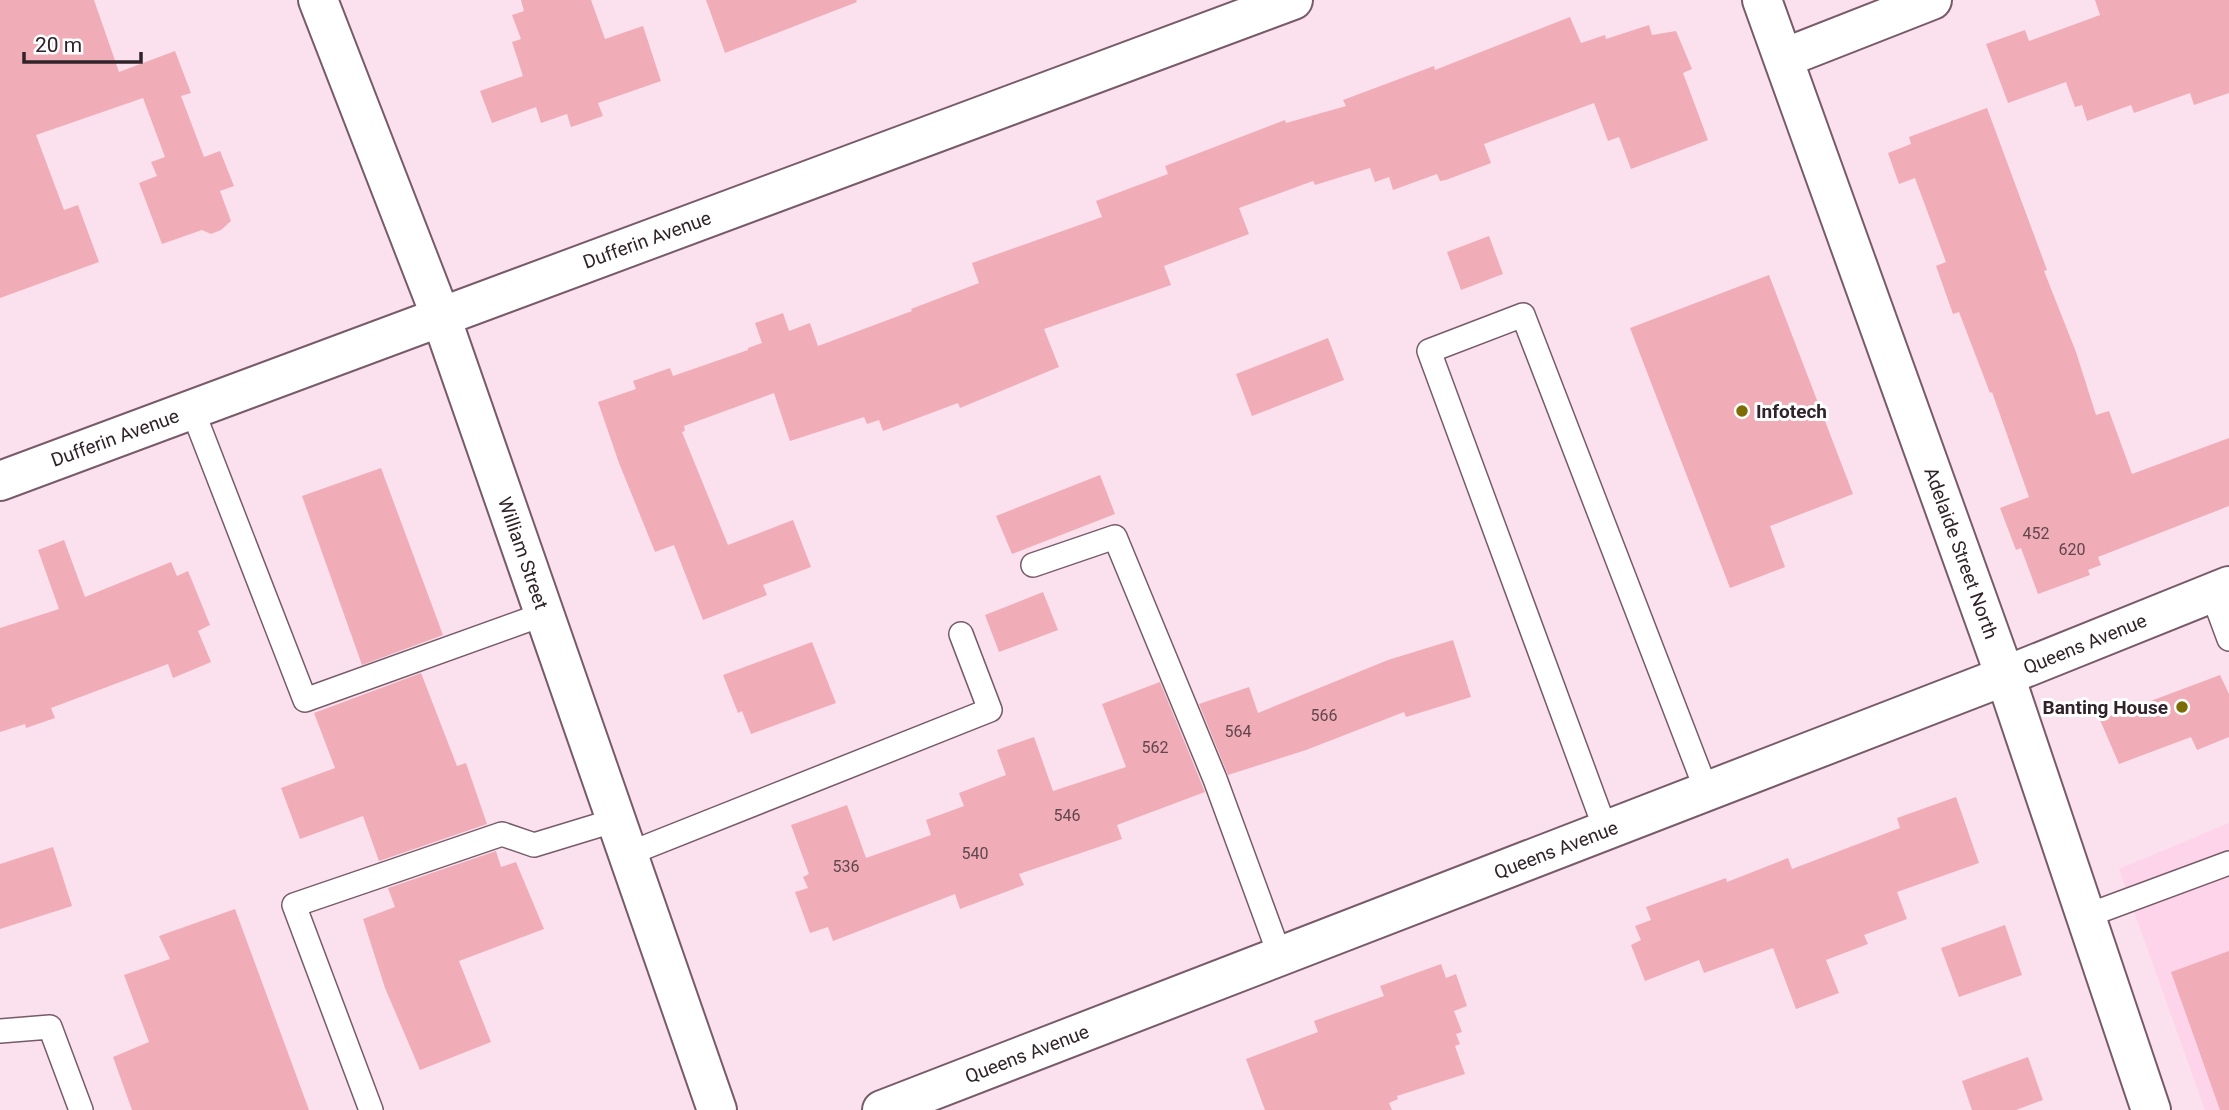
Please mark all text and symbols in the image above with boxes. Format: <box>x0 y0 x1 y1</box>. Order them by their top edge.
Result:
scale bar <box>24 21 142 65</box>
text: 20 m <box>35 33 82 57</box>
street label: Dufferin Avenue <box>580 206 714 274</box>
place label: Infotech <box>1756 400 1827 423</box>
marker: Infotech <box>1734 403 1750 419</box>
street label: Dufferin Avenue <box>48 404 182 472</box>
street label: Adelaide Street North <box>1919 464 2003 642</box>
street label: William Street <box>493 494 553 612</box>
house number: 452 <box>2023 524 2049 543</box>
house number: 620 <box>2059 540 2085 559</box>
street label: Queens Avenue <box>2020 609 2150 679</box>
place label: Banting House <box>2043 696 2168 719</box>
marker: Banting House <box>2174 699 2190 715</box>
house number: 566 <box>1311 706 1337 725</box>
house number: 564 <box>1225 722 1251 741</box>
house number: 562 <box>1142 738 1168 757</box>
house number: 546 <box>1054 806 1080 825</box>
street label: Queens Avenue <box>1491 816 1621 884</box>
house number: 540 <box>962 844 988 863</box>
house number: 536 <box>833 857 859 876</box>
street label: Queens Avenue <box>962 1020 1092 1088</box>

